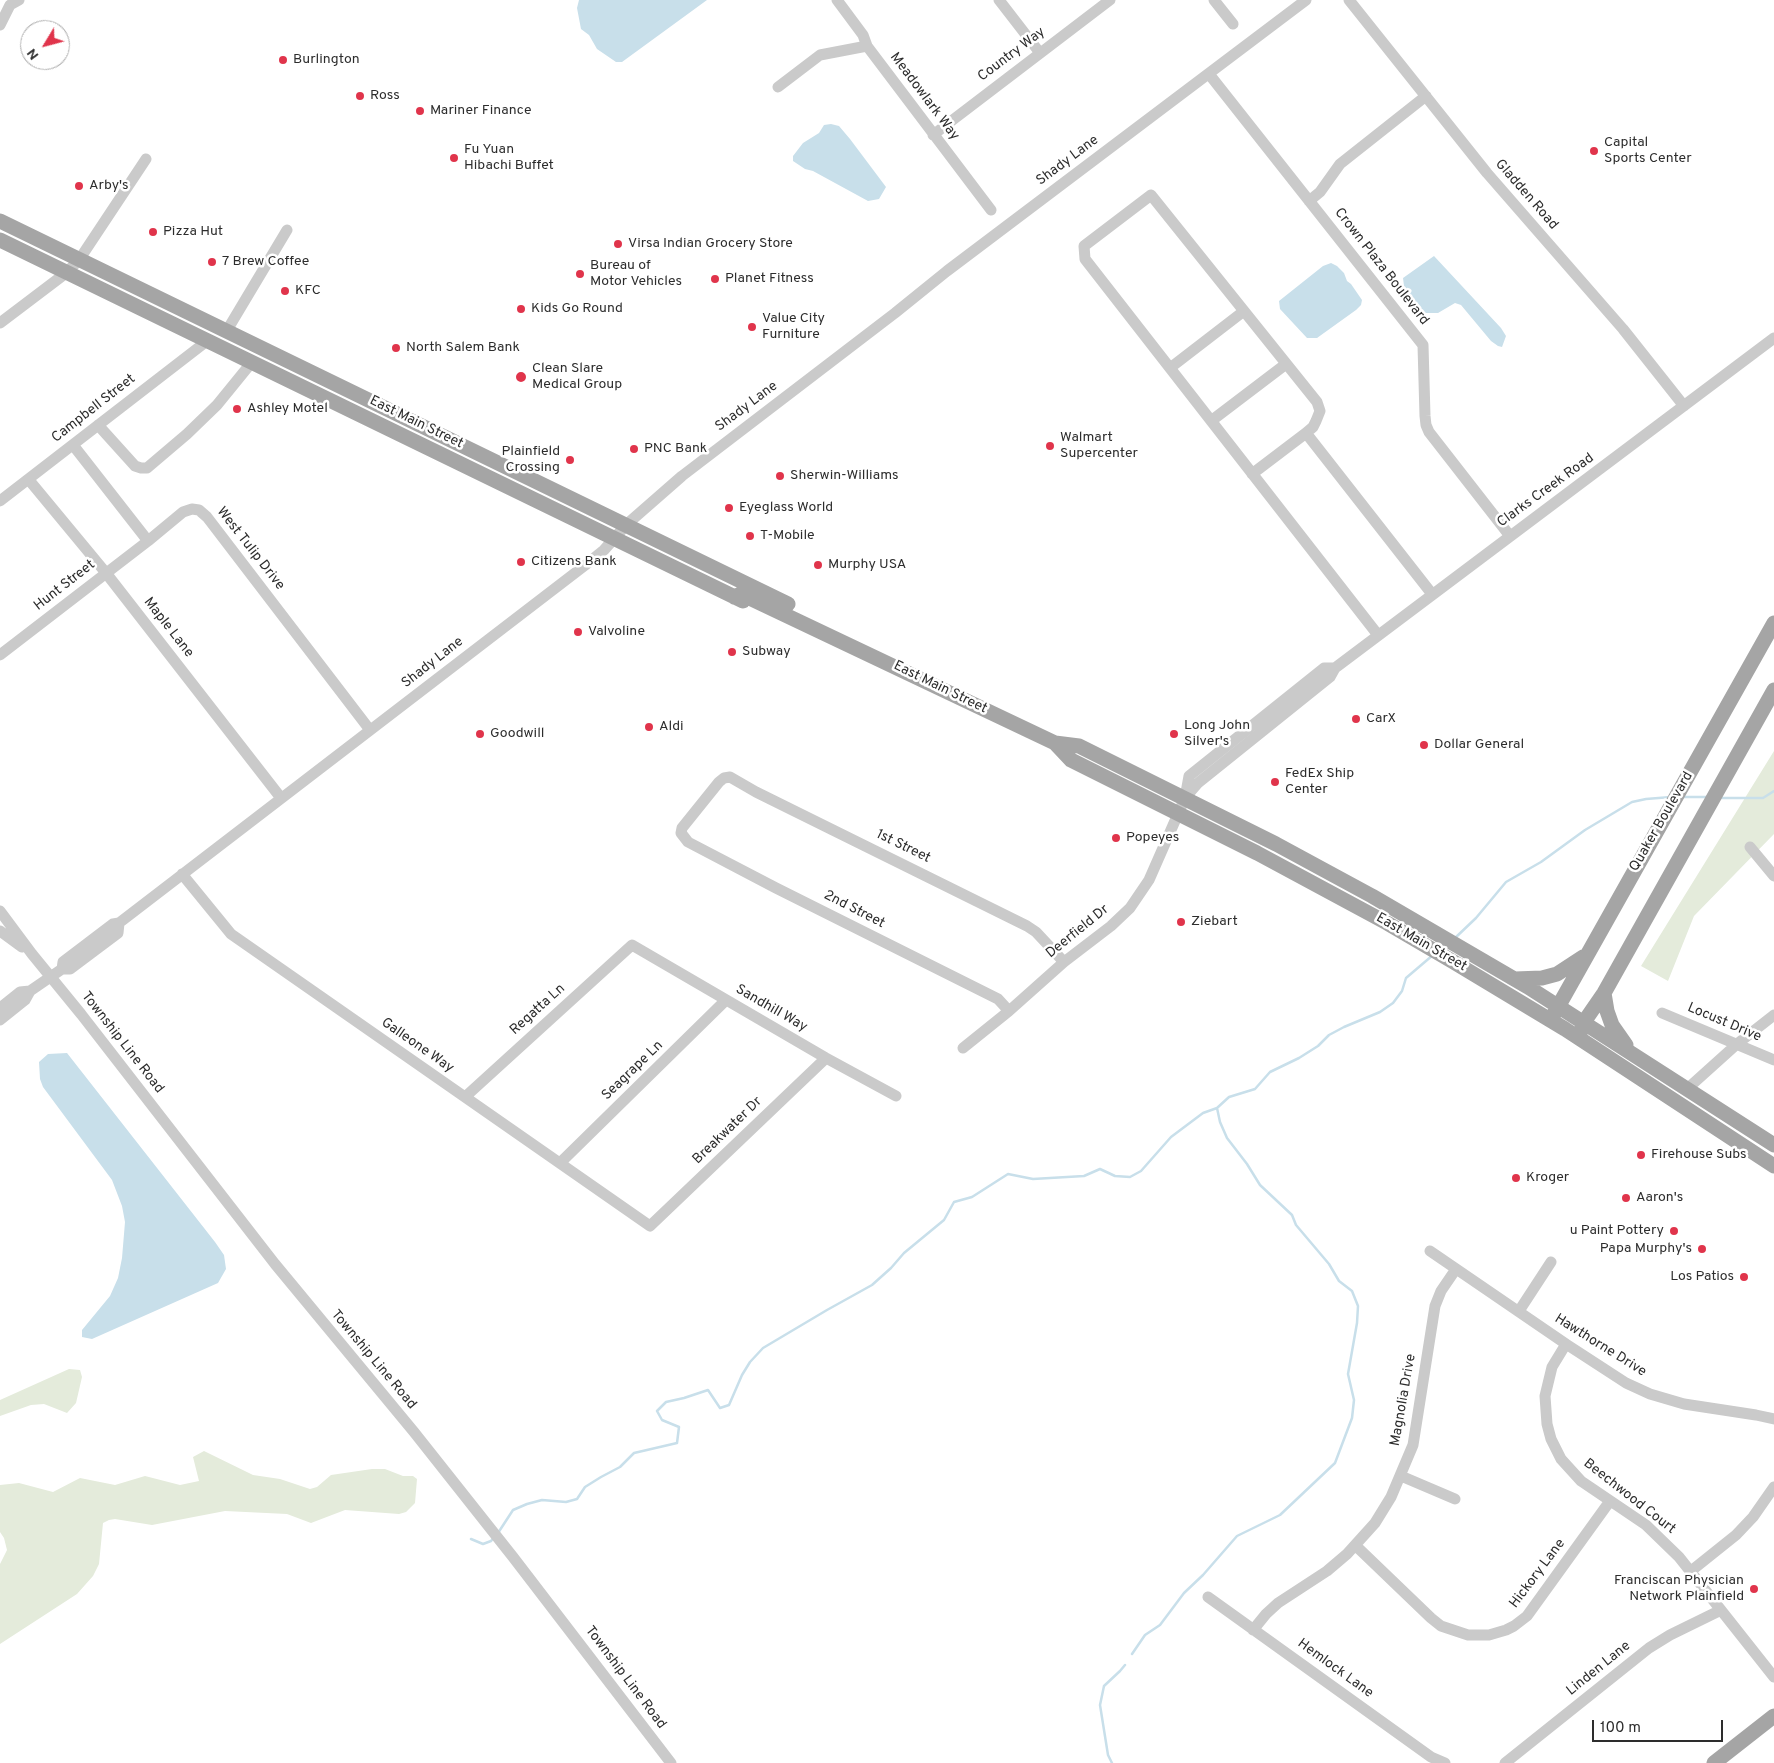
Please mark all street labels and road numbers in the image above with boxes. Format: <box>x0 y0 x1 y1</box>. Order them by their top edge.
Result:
street label: Country Way <box>975 24 1049 86</box>
street label: Meadowlark Way <box>886 50 962 144</box>
street label: Shady Lane <box>1034 132 1102 190</box>
street label: Gladden Road <box>1491 156 1561 234</box>
street label: Crown Plaza Boulevard <box>1330 205 1432 329</box>
street label: Campbell Street <box>49 371 139 447</box>
street label: Shady Lane <box>713 378 781 436</box>
street label: East Main Street <box>366 393 466 453</box>
street label: Clarks Creek Road <box>1494 450 1598 532</box>
street label: West Tulip Drive <box>212 504 288 594</box>
street label: Hunt Street <box>31 557 99 615</box>
street label: Maple Lane <box>139 595 197 661</box>
street label: Shady Lane <box>399 634 467 692</box>
street label: East Main Street <box>890 658 990 718</box>
street label: Quaker Boulevard <box>1627 769 1697 875</box>
street label: 1st Street <box>873 827 933 867</box>
street label: 2nd Street <box>821 887 887 933</box>
street label: Deerfield Dr <box>1043 902 1113 962</box>
street label: East Main Street <box>1373 910 1469 976</box>
street label: Regatta Ln <box>507 981 569 1039</box>
street label: Sandhill Way <box>732 982 810 1036</box>
street label: Township Line Road <box>77 989 167 1097</box>
street label: Locust Drive <box>1684 1000 1764 1046</box>
street label: Galleone Way <box>377 1015 457 1077</box>
street label: Seagrape Ln <box>599 1038 667 1104</box>
street label: Breakwater Dr <box>690 1094 766 1168</box>
street label: Township Line Road <box>327 1307 419 1413</box>
street label: Hawthorne Drive <box>1551 1311 1649 1381</box>
street label: Magnolia Drive <box>1388 1353 1420 1447</box>
street label: Beechwood Court <box>1579 1456 1679 1538</box>
street label: Hickory Lane <box>1507 1536 1569 1612</box>
street label: Township Line Road <box>581 1623 669 1733</box>
street label: Hemlock Lane <box>1294 1636 1376 1702</box>
street label: Linden Lane <box>1564 1638 1634 1700</box>

